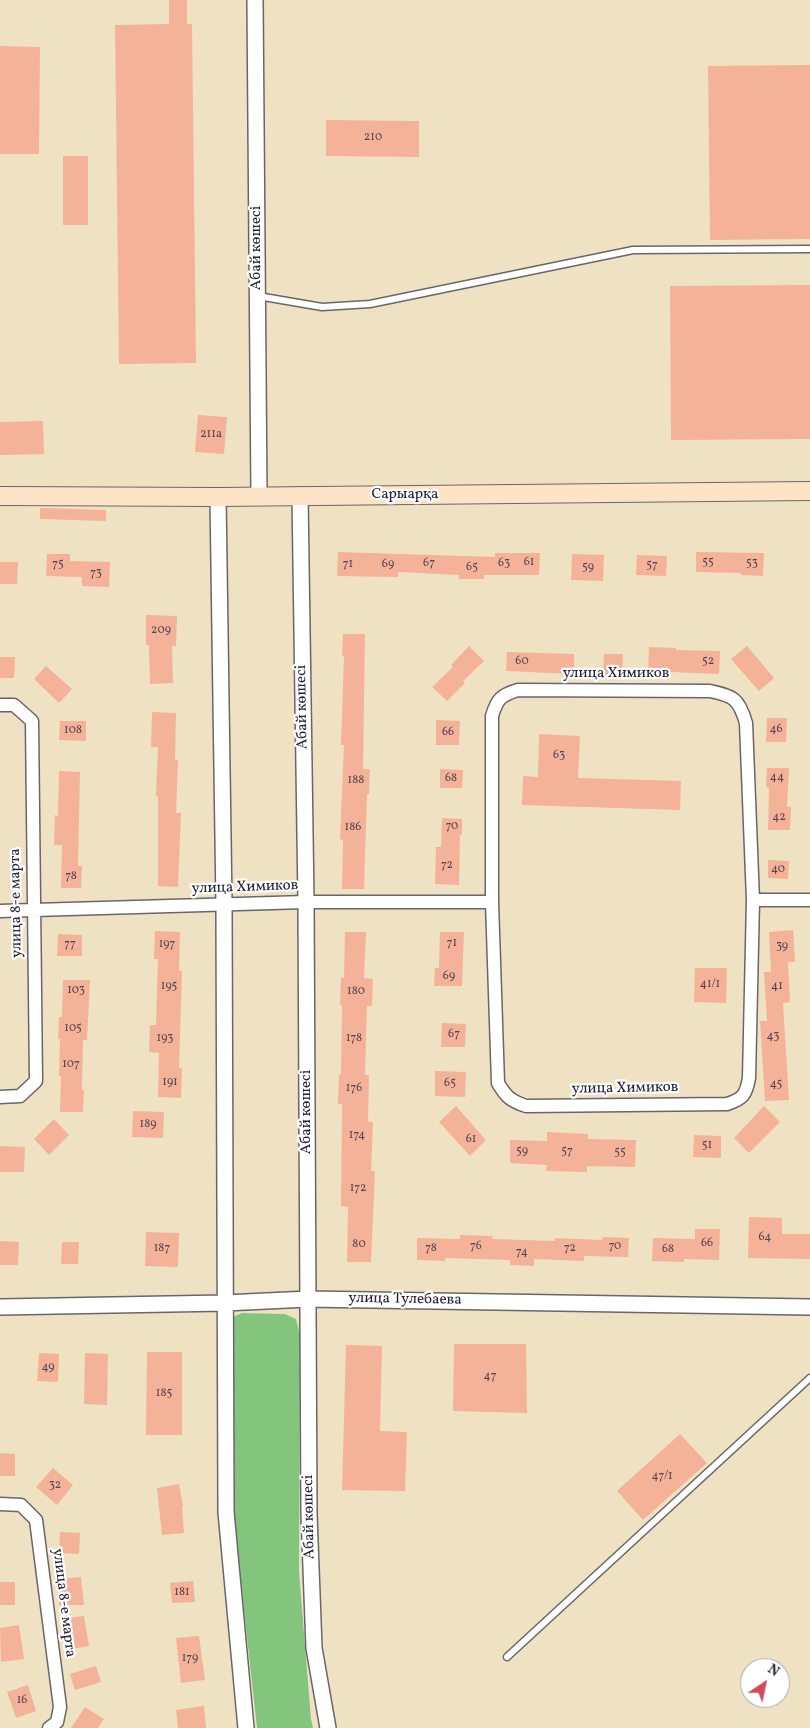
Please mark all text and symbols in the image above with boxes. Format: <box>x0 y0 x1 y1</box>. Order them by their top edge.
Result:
house number: 210 <box>364 131 382 145</box>
street label: Абай көшесі <box>248 206 266 290</box>
house number: 211а <box>200 428 222 442</box>
street label: Сарыарқа <box>371 486 439 504</box>
house number: 61 <box>524 556 534 570</box>
house number: 55 <box>702 556 714 570</box>
house number: 67 <box>423 557 435 571</box>
house number: 63 <box>498 557 510 571</box>
house number: 53 <box>746 557 758 571</box>
house number: 75 <box>52 558 64 572</box>
house number: 71 <box>343 558 353 572</box>
house number: 69 <box>382 558 394 572</box>
house number: 57 <box>646 559 658 573</box>
house number: 65 <box>466 561 478 575</box>
house number: 59 <box>582 561 594 575</box>
house number: 73 <box>90 567 102 581</box>
house number: 209 <box>151 624 171 638</box>
house number: 60 <box>515 655 529 669</box>
house number: 52 <box>702 655 714 669</box>
street label: Абай көшесі <box>293 665 313 749</box>
street label: улица Химиков <box>563 665 669 683</box>
house number: 46 <box>769 723 783 737</box>
house number: 108 <box>64 724 82 738</box>
house number: 66 <box>442 726 454 740</box>
house number: 63 <box>553 749 565 763</box>
house number: 44 <box>770 771 784 785</box>
house number: 68 <box>445 772 457 786</box>
house number: 188 <box>348 774 364 788</box>
house number: 42 <box>772 811 786 825</box>
house number: 70 <box>446 820 458 834</box>
house number: 186 <box>345 821 361 835</box>
street label: улица 8-е марта <box>7 848 27 958</box>
house number: 72 <box>441 859 453 873</box>
house number: 40 <box>771 863 785 877</box>
house number: 78 <box>65 870 77 884</box>
street label: улица Химиков <box>191 877 299 899</box>
house number: 71 <box>447 937 457 951</box>
house number: 77 <box>64 938 76 952</box>
house number: 197 <box>159 938 175 952</box>
house number: 39 <box>776 940 788 954</box>
house number: 69 <box>443 970 455 984</box>
house number: 41/1 <box>700 978 720 992</box>
house number: 195 <box>161 980 177 994</box>
house number: 41 <box>771 980 783 994</box>
house number: 103 <box>67 984 85 998</box>
house number: 180 <box>347 985 365 999</box>
house number: 105 <box>64 1022 82 1036</box>
house number: 67 <box>448 1028 460 1042</box>
house number: 43 <box>767 1030 779 1044</box>
house number: 193 <box>157 1032 173 1046</box>
house number: 178 <box>346 1032 362 1046</box>
house number: 107 <box>62 1058 80 1072</box>
street label: Абай көшесі <box>298 1070 316 1154</box>
house number: 191 <box>162 1076 178 1090</box>
house number: 65 <box>444 1077 456 1091</box>
house number: 45 <box>770 1078 782 1092</box>
street label: улица Химиков <box>572 1079 678 1099</box>
house number: 176 <box>346 1082 362 1096</box>
house number: 189 <box>140 1118 156 1132</box>
house number: 174 <box>349 1129 365 1143</box>
house number: 61 <box>466 1133 476 1147</box>
house number: 51 <box>702 1139 712 1153</box>
house number: 59 <box>516 1145 528 1159</box>
house number: 57 <box>561 1145 573 1159</box>
house number: 55 <box>614 1146 626 1160</box>
house number: 172 <box>350 1182 366 1196</box>
house number: 64 <box>759 1231 771 1245</box>
house number: 66 <box>701 1237 713 1251</box>
house number: 80 <box>352 1238 366 1252</box>
house number: 76 <box>470 1240 482 1254</box>
house number: 70 <box>609 1240 621 1254</box>
house number: 187 <box>154 1242 170 1256</box>
house number: 78 <box>425 1242 437 1256</box>
house number: 72 <box>564 1242 576 1256</box>
house number: 68 <box>662 1243 674 1257</box>
house number: 74 <box>516 1246 528 1260</box>
street label: улица Тулебаева <box>348 1290 462 1310</box>
house number: 49 <box>41 1361 55 1375</box>
house number: 47 <box>484 1370 496 1384</box>
house number: 185 <box>156 1387 172 1401</box>
house number: 47/1 <box>651 1470 673 1484</box>
street label: Абай көшесі <box>300 1475 320 1559</box>
house number: 32 <box>49 1479 61 1493</box>
street label: улица 8-е марта <box>47 1548 79 1658</box>
house number: 181 <box>174 1586 190 1600</box>
house number: 179 <box>182 1652 198 1666</box>
north arrow <box>740 1658 790 1708</box>
text: N <box>764 1660 783 1682</box>
house number: 16 <box>17 1694 27 1708</box>

